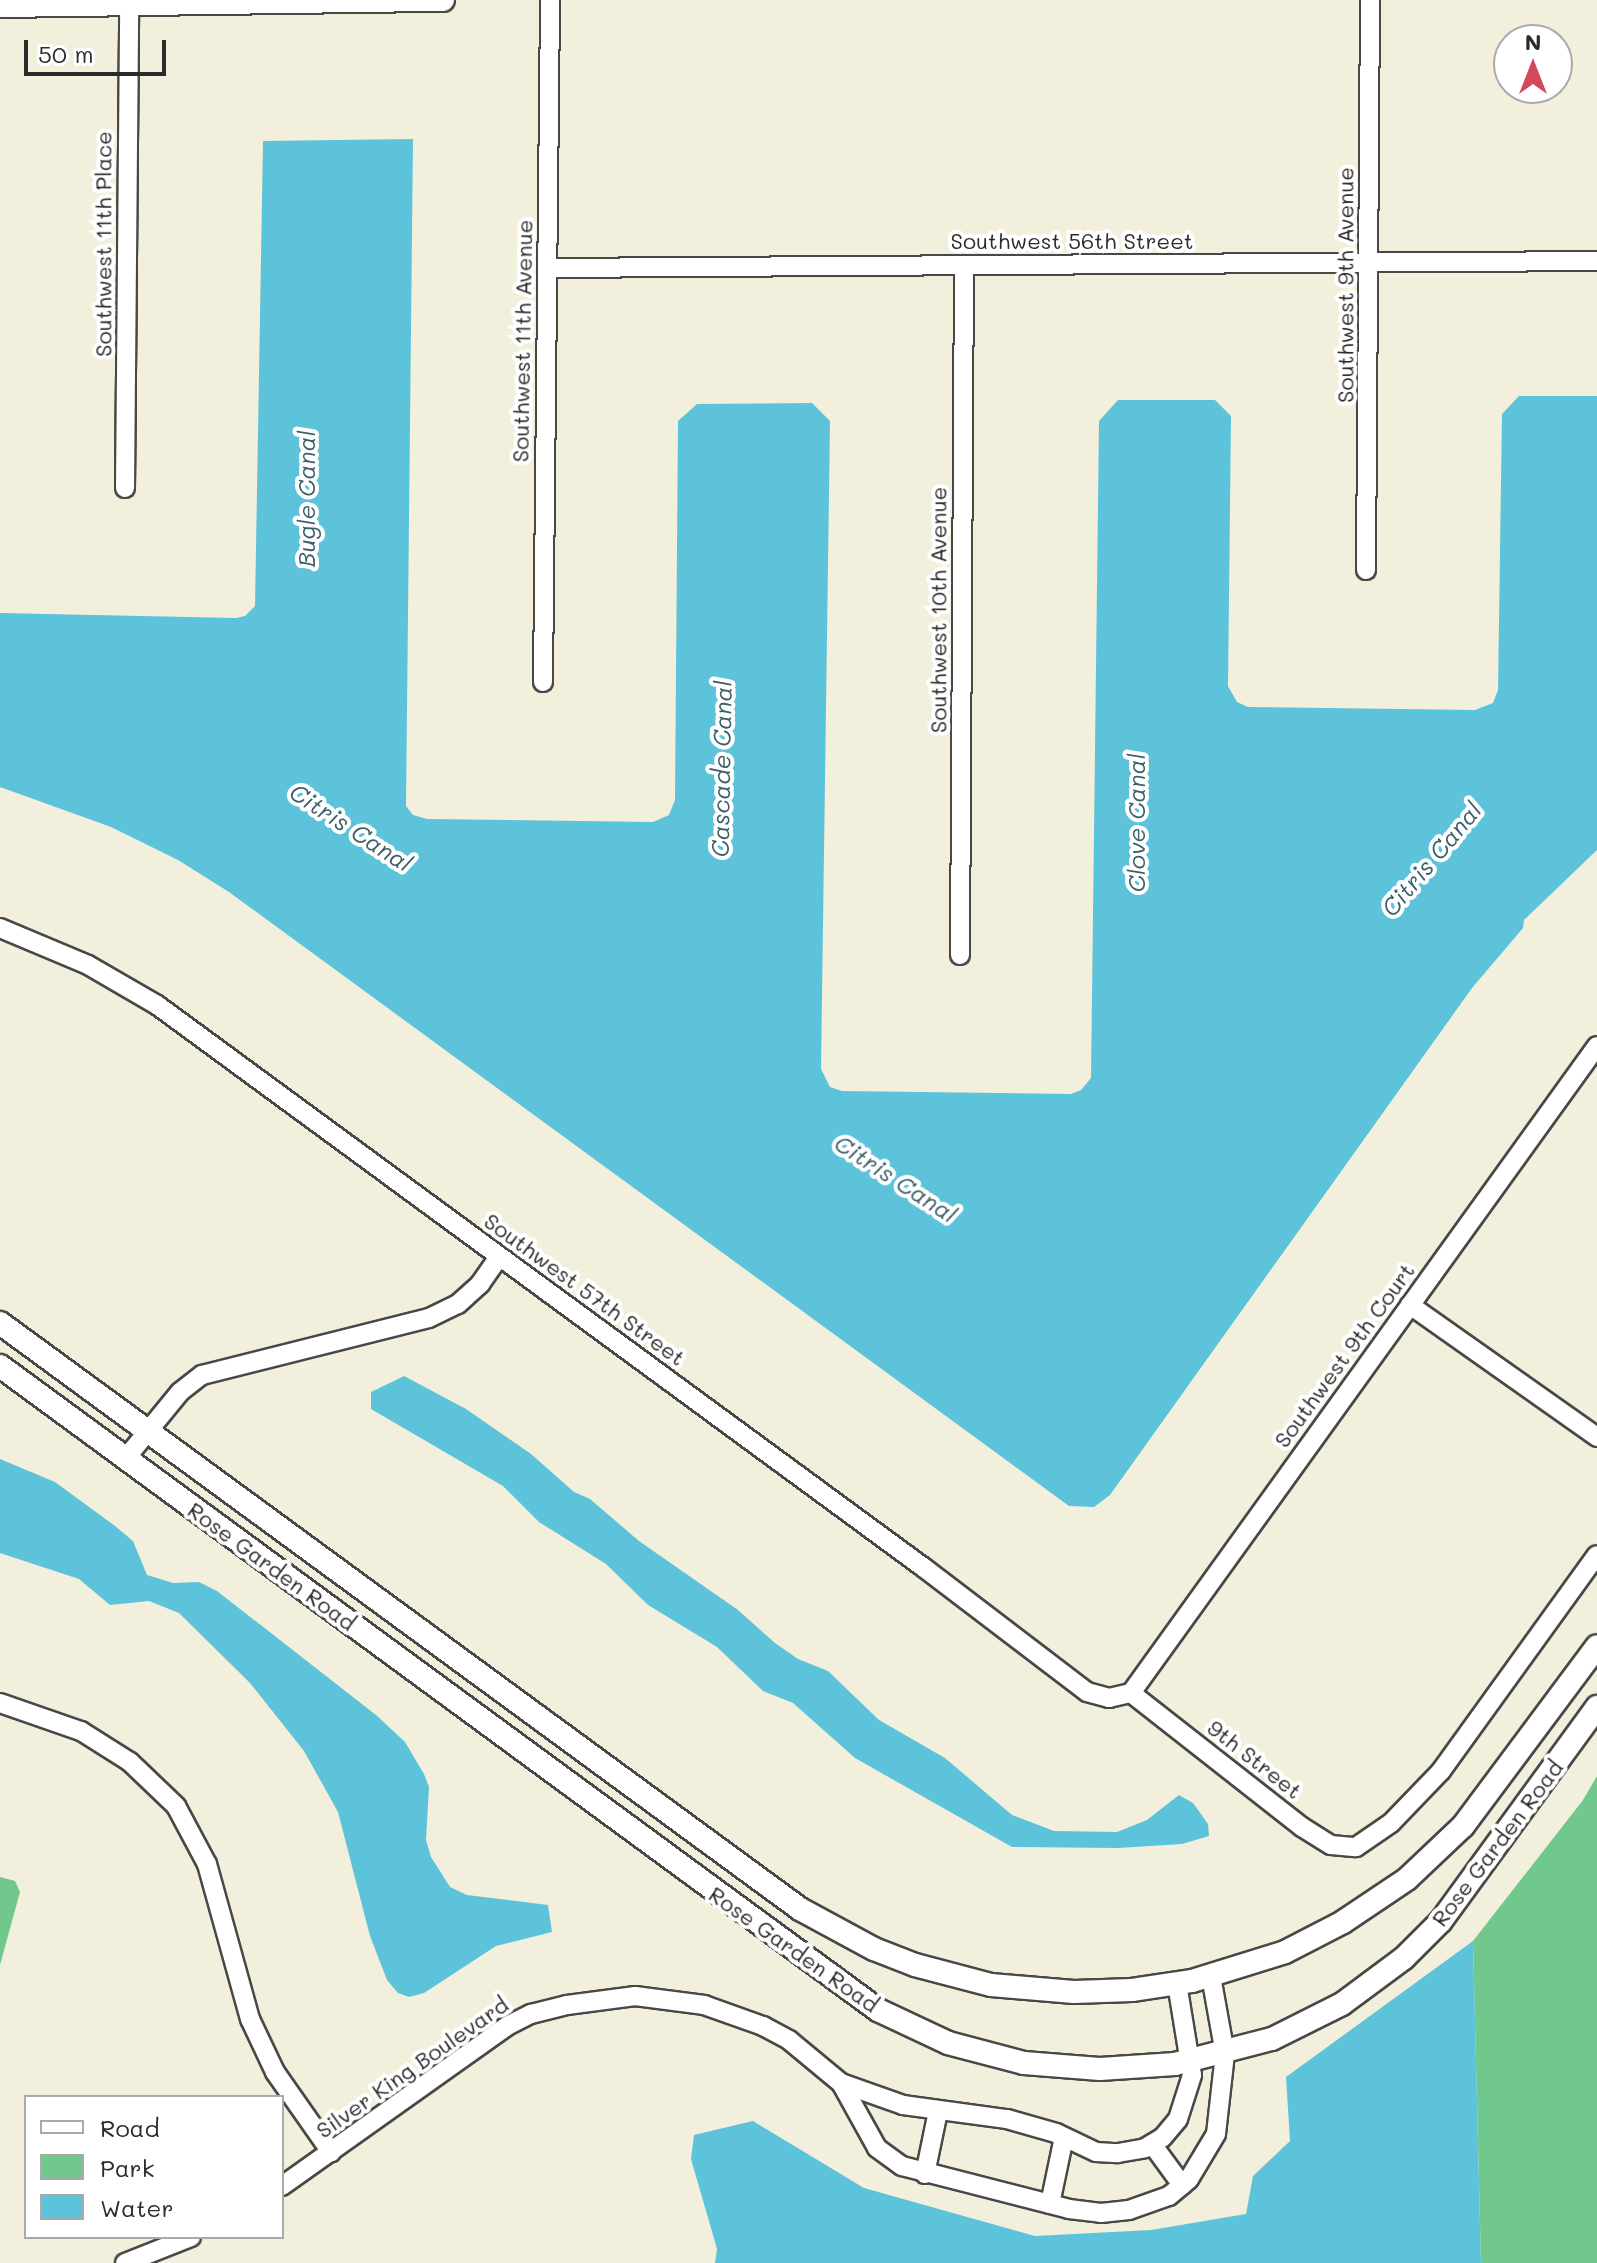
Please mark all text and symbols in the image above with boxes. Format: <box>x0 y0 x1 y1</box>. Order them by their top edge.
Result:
scale bar <box>28 24 170 74</box>
north arrow <box>1493 24 1573 104</box>
text: N <box>1525 27 1541 56</box>
text: 50 m <box>38 38 94 69</box>
street label: Southwest 11th Place <box>90 131 116 357</box>
street label: Southwest 9th Avenue <box>1332 167 1358 403</box>
street label: Southwest 11th Avenue <box>507 220 537 462</box>
street label: Southwest 56th Street <box>951 228 1193 254</box>
water label: Bugle Canal <box>292 431 320 567</box>
street label: Southwest 10th Avenue <box>925 487 951 733</box>
water label: Cascade Canal <box>705 680 737 858</box>
water label: Clove Canal <box>1122 754 1150 892</box>
water label: Citris Canal <box>284 777 418 877</box>
water label: Citris Canal <box>1375 796 1487 922</box>
water label: Citris Canal <box>829 1128 963 1228</box>
street label: Southwest 57th Street <box>479 1207 691 1371</box>
street label: Southwest 9th Court <box>1268 1258 1420 1452</box>
street label: Rose Garden Road <box>183 1496 361 1636</box>
street label: 9th Street <box>1203 1714 1307 1804</box>
street label: Rose Garden Road <box>1426 1755 1568 1931</box>
street label: Rose Garden Road <box>704 1881 884 2017</box>
street label: Silver King Boulevard <box>311 1991 513 2143</box>
legend <box>24 2095 284 2239</box>
text: Road <box>100 2112 160 2143</box>
text: Park <box>100 2152 154 2183</box>
text: Water <box>100 2192 174 2223</box>

